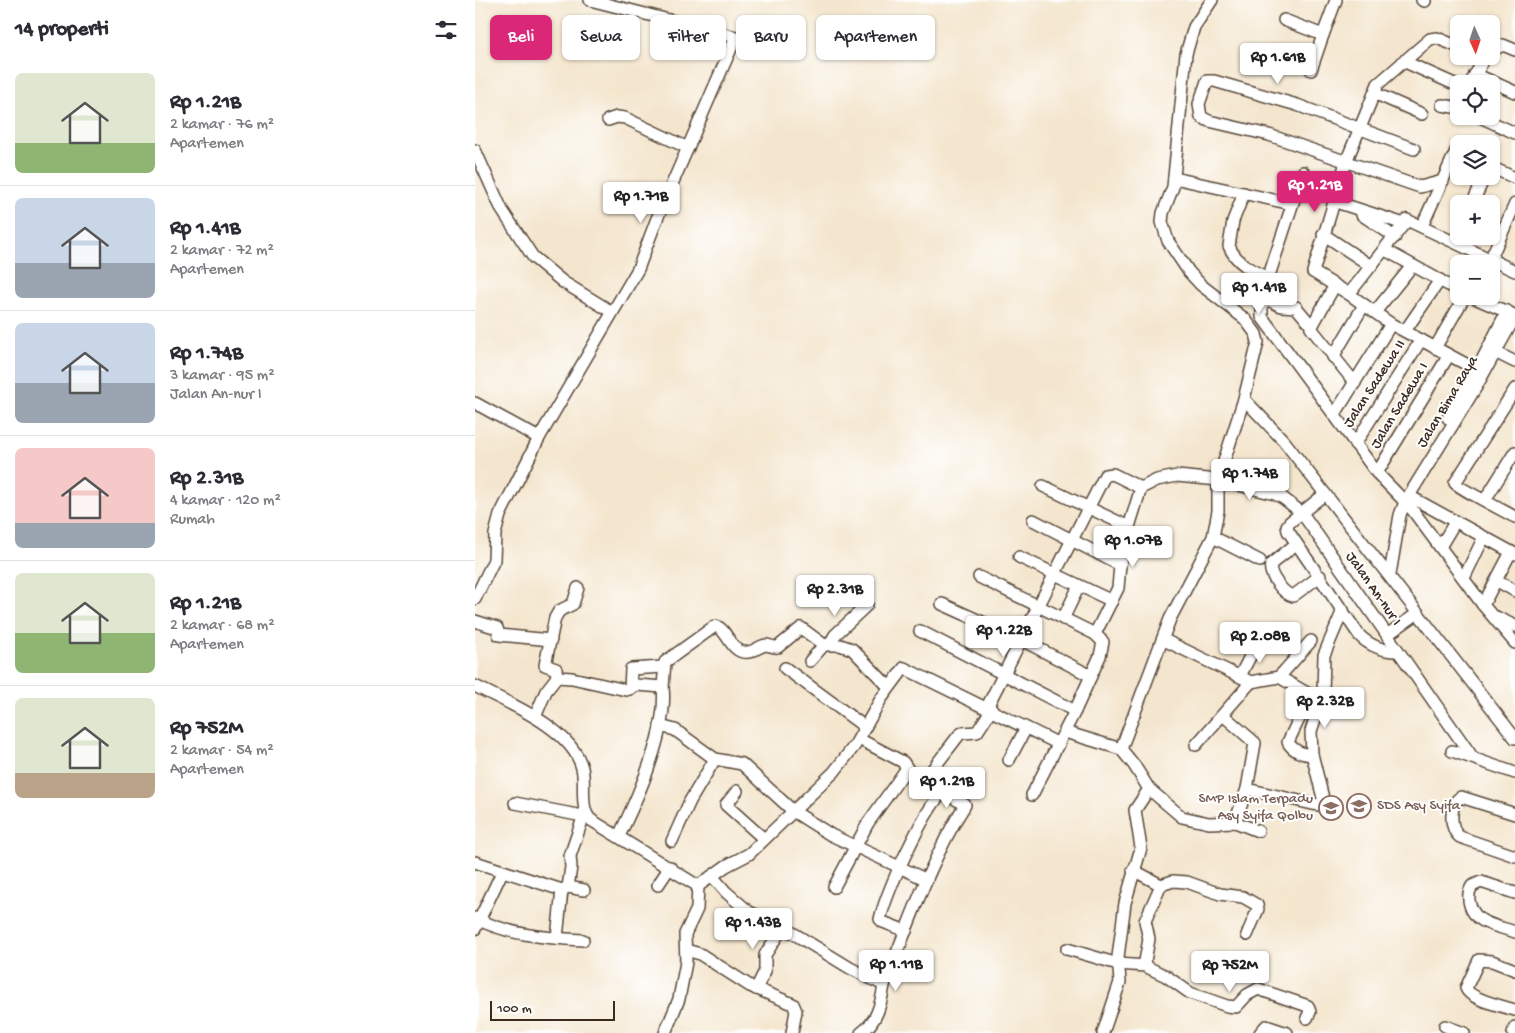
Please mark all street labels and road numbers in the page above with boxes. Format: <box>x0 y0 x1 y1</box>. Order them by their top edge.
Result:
street label: Jalan Sadewa II <box>1340 337 1410 431</box>
street label: Jalan Bima Raya <box>1414 352 1483 451</box>
street label: Jalan Sadewa I <box>1367 360 1433 452</box>
street label: Jalan An-nur I <box>1341 549 1405 629</box>

